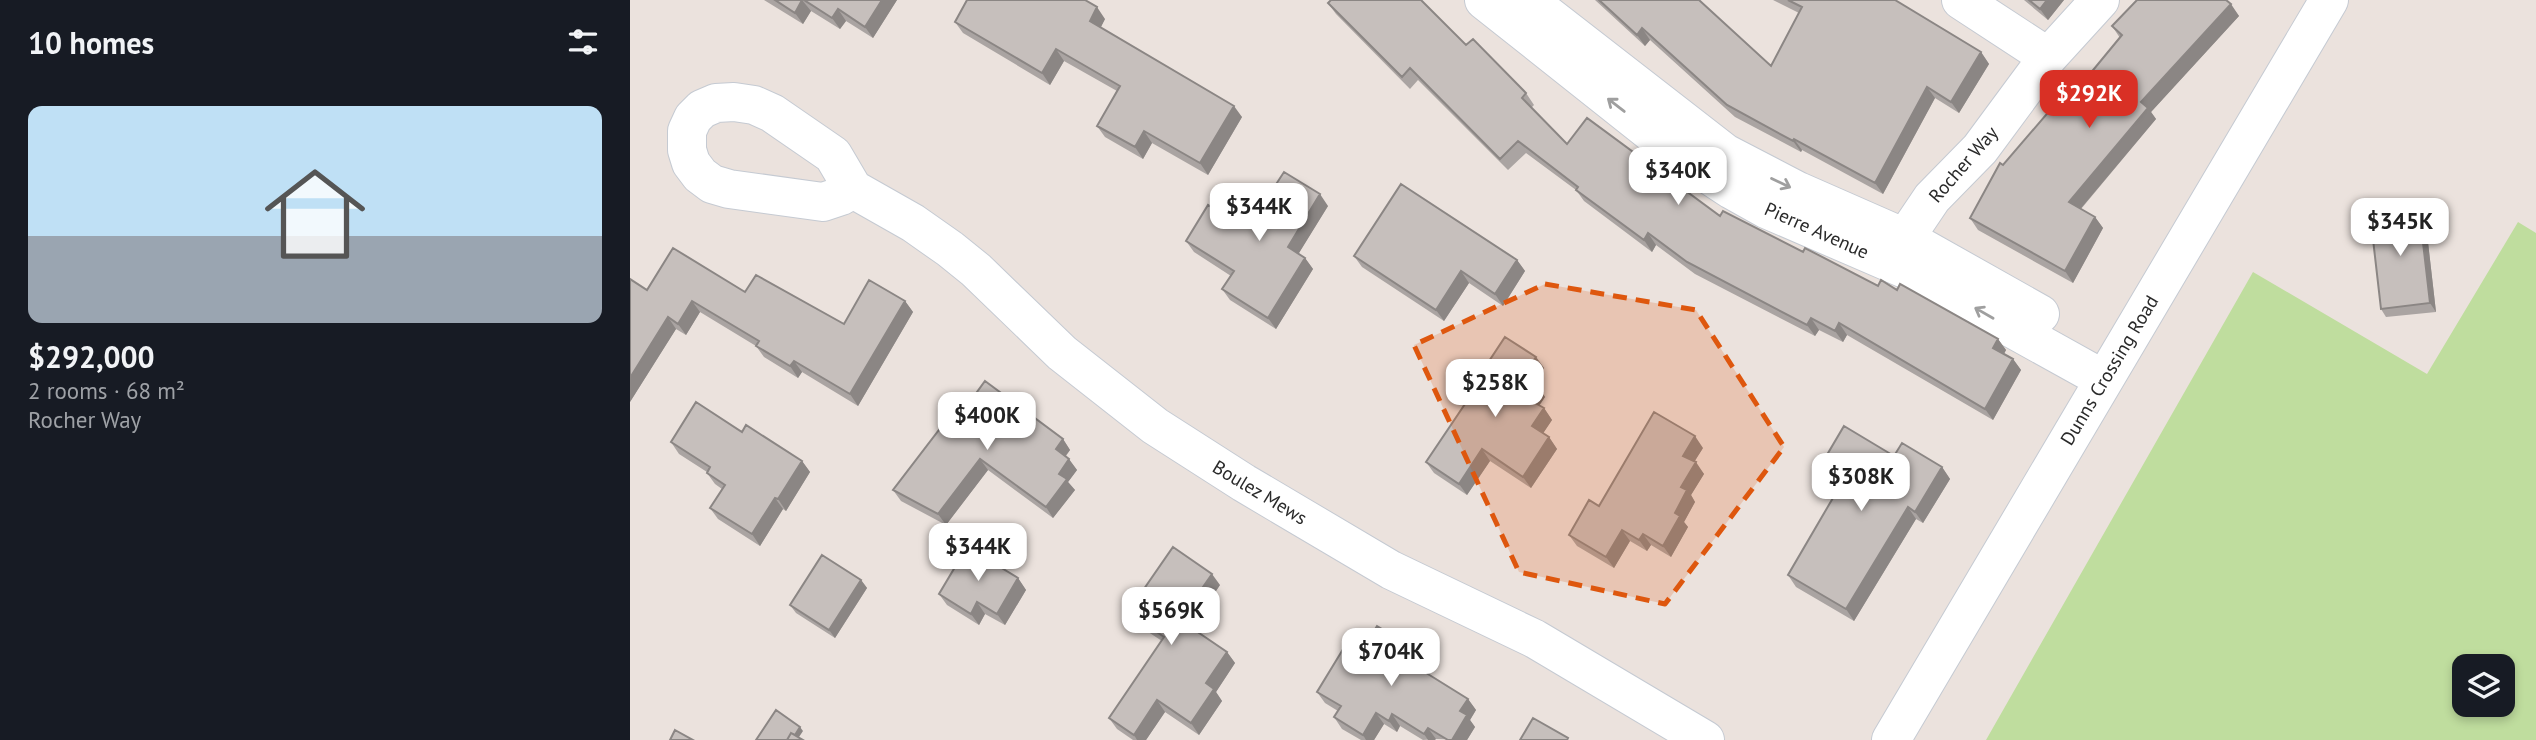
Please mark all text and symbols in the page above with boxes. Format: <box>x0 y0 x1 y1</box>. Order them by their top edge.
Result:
text: 10 homes <box>28 23 154 62</box>
icon: filters <box>564 23 602 61</box>
pin: $292K <box>2040 71 2138 130</box>
text: $292K <box>2056 78 2122 107</box>
one-way arrow <box>1608 98 1626 113</box>
street label: Rocher Way <box>1923 121 2003 207</box>
pin: $340K <box>1629 148 1727 207</box>
icon: home <box>252 151 378 277</box>
text: $340K <box>1645 155 1711 184</box>
one-way arrow <box>1770 177 1791 191</box>
pin: $344K <box>1210 184 1308 243</box>
text: $344K <box>1226 191 1292 220</box>
street label: Pierre Avenue <box>1761 196 1873 264</box>
pin: $345K <box>2351 198 2449 258</box>
text: $345K <box>2367 206 2433 235</box>
street label: Dunns Crossing Road <box>2055 291 2163 449</box>
one-way arrow <box>1974 305 1994 319</box>
text: $292,000 <box>28 337 155 376</box>
pin: $258K <box>1446 360 1544 419</box>
text: $258K <box>1462 367 1528 396</box>
text: 2 rooms · 68 m² <box>28 376 185 405</box>
pin: $400K <box>938 392 1036 452</box>
text: $400K <box>954 400 1020 429</box>
text: Rocher Way <box>28 405 141 434</box>
street label: Boulez Mews <box>1208 454 1312 530</box>
pin: $308K <box>1812 454 1910 513</box>
text: $308K <box>1828 461 1894 490</box>
pin: $344K <box>929 524 1027 583</box>
text: $344K <box>945 531 1011 560</box>
pin: $569K <box>1122 588 1220 647</box>
text: $569K <box>1138 595 1204 624</box>
pin: $704K <box>1342 628 1440 688</box>
text: $704K <box>1358 636 1424 665</box>
map controls <box>2452 654 2515 717</box>
button: layers <box>2452 654 2515 717</box>

